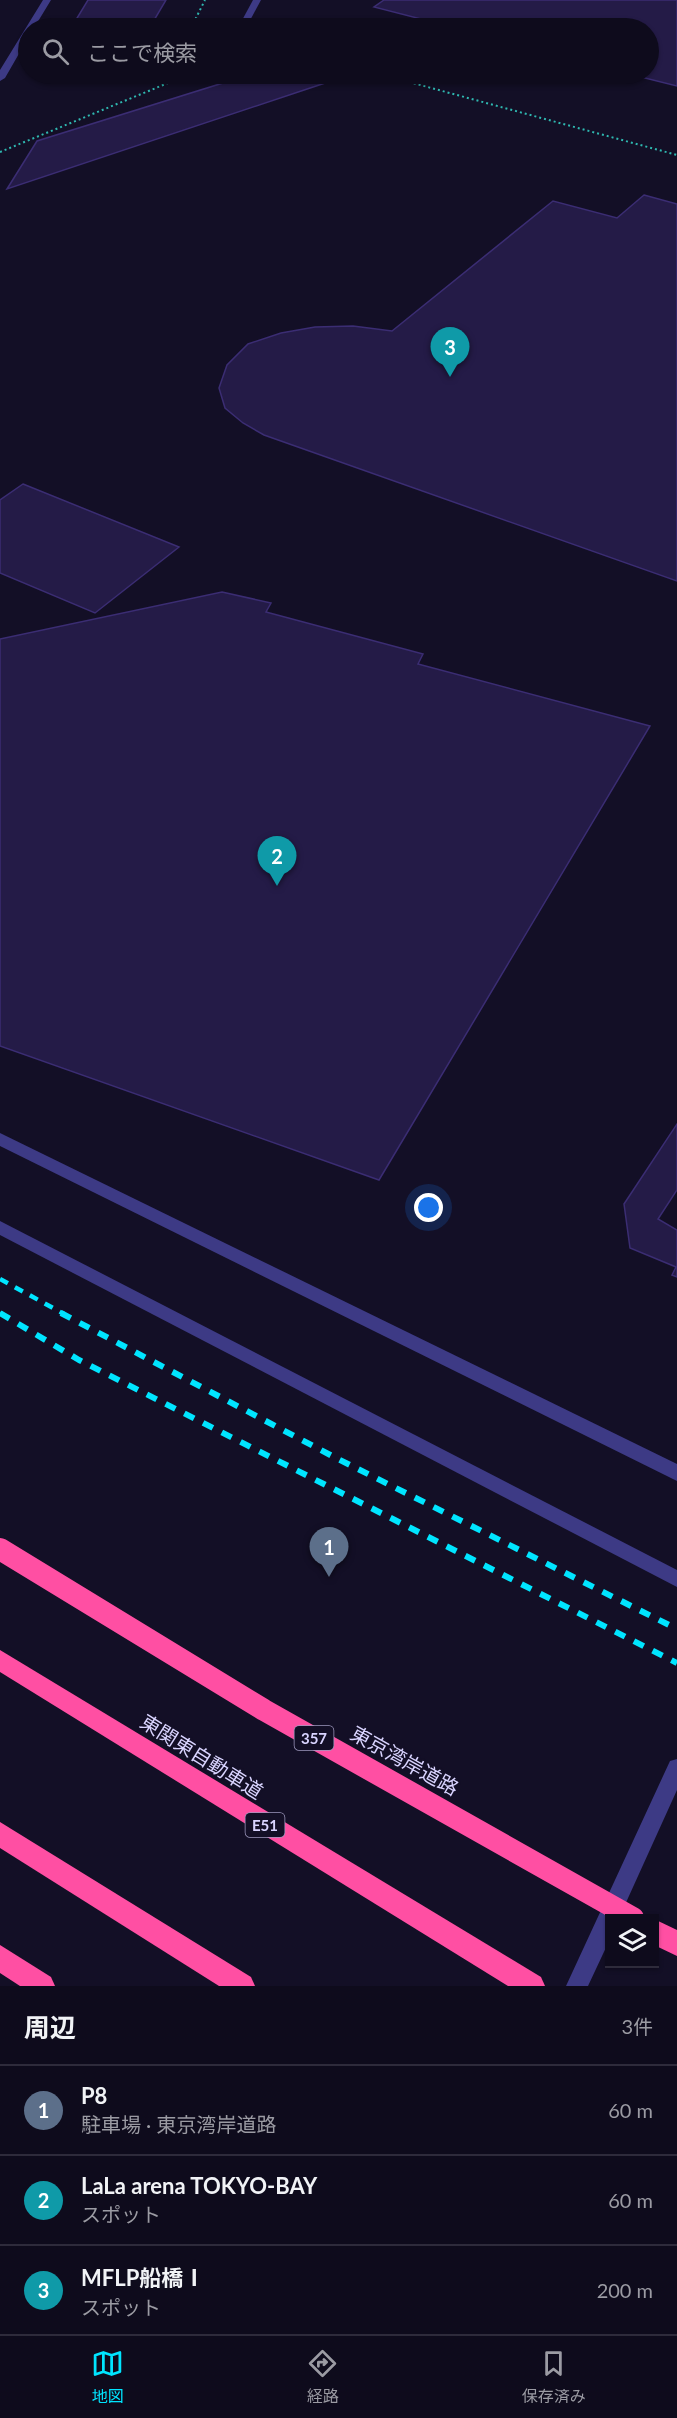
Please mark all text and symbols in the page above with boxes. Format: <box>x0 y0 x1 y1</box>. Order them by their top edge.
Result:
search box <box>18 18 659 84</box>
icon: search <box>39 35 72 68</box>
text: ここで検索 <box>87 39 197 66</box>
pin: 3 <box>430 328 470 377</box>
pin: 2 <box>258 836 296 886</box>
your location <box>414 1193 443 1222</box>
pin: 1 <box>310 1528 348 1577</box>
street label: 東関東自動車道 <box>136 1709 268 1803</box>
street label: 東京湾岸道路 <box>347 1720 463 1800</box>
road number: 357 <box>294 1726 334 1750</box>
road number: E51 <box>246 1813 284 1837</box>
map controls <box>605 1914 659 1968</box>
button: layers <box>605 1914 659 1968</box>
text: 周辺 <box>24 2011 76 2043</box>
text: 3件 <box>621 2014 653 2038</box>
text: P8 <box>81 2082 107 2109</box>
text: 1 <box>38 2098 49 2122</box>
text: 60 m <box>608 2098 653 2122</box>
text: 駐車場 · 東京湾岸道路 <box>81 2112 276 2136</box>
text: LaLa arena TOKYO-BAY <box>81 2172 317 2199</box>
text: 2 <box>38 2188 49 2212</box>
text: 60 m <box>608 2188 653 2212</box>
text: スポット <box>81 2202 161 2226</box>
text: MFLP船橋Ⅰ <box>81 2264 205 2291</box>
text: 3 <box>38 2278 49 2302</box>
text: 200 m <box>597 2278 653 2302</box>
text: スポット <box>81 2295 161 2319</box>
tab: 地図 <box>91 2347 124 2407</box>
tab: 経路 <box>306 2347 339 2407</box>
tab: 保存済み <box>522 2347 586 2407</box>

